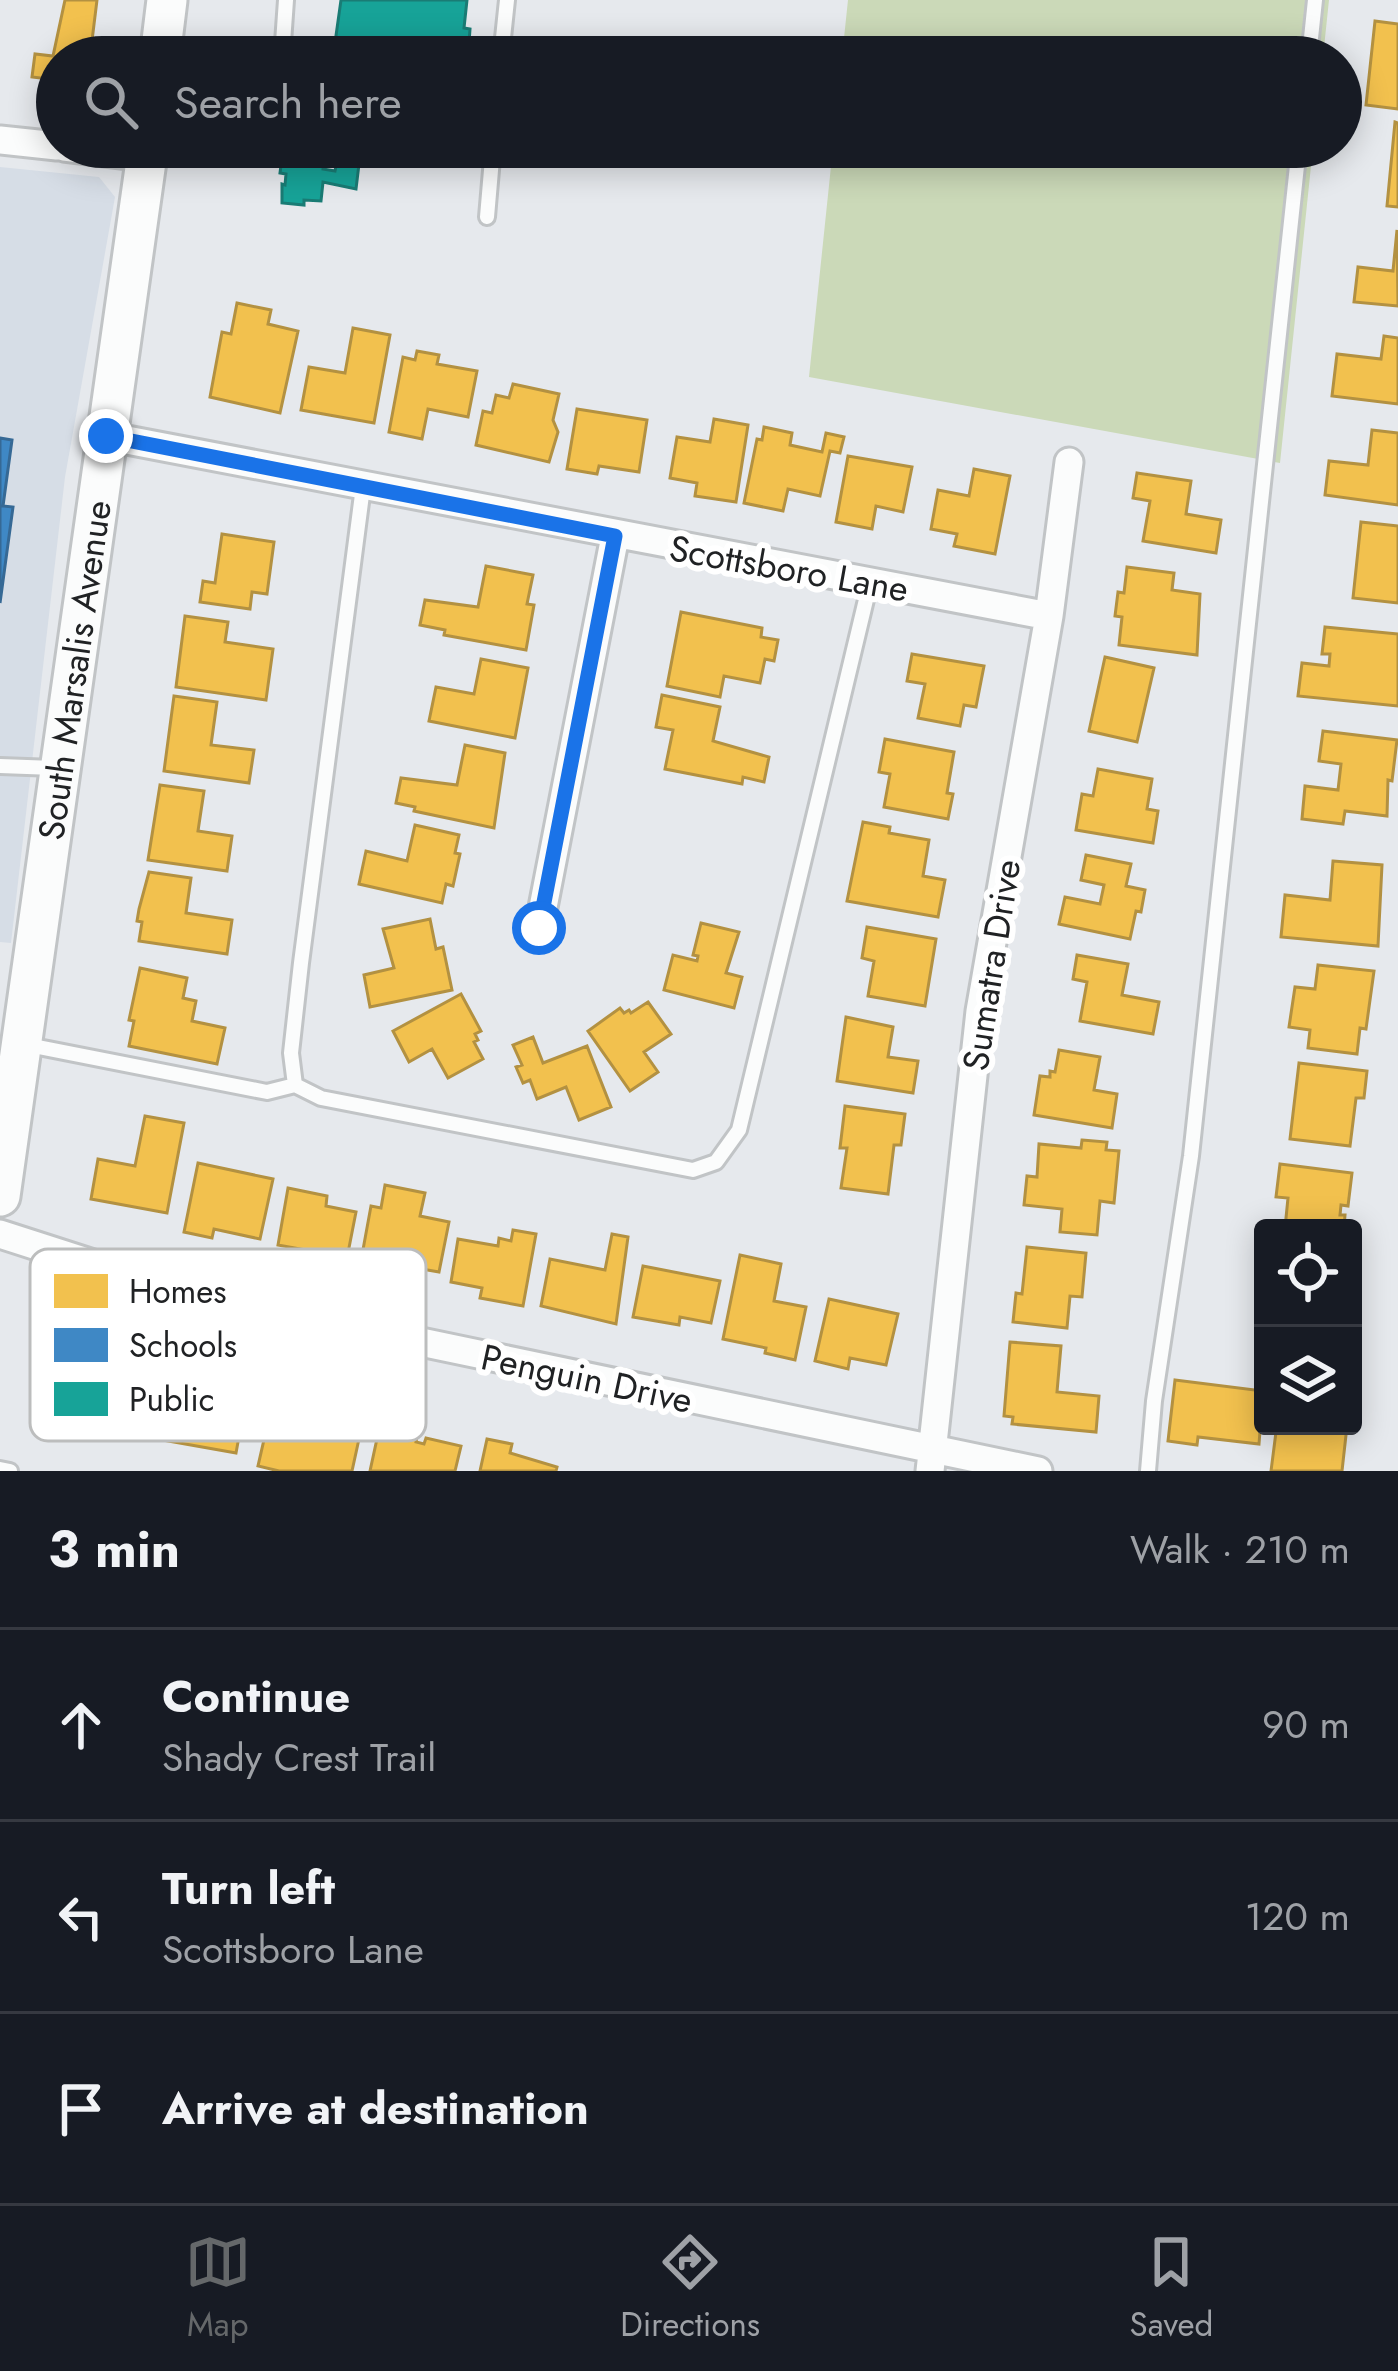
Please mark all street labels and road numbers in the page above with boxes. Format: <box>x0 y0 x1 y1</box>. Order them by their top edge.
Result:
street label: South Marsalis Avenue <box>25 497 124 843</box>
street label: Scottsboro Lane <box>665 521 913 615</box>
street label: Sumatra Drive <box>949 856 1033 1074</box>
street label: Penguin Drive <box>477 1330 697 1426</box>

